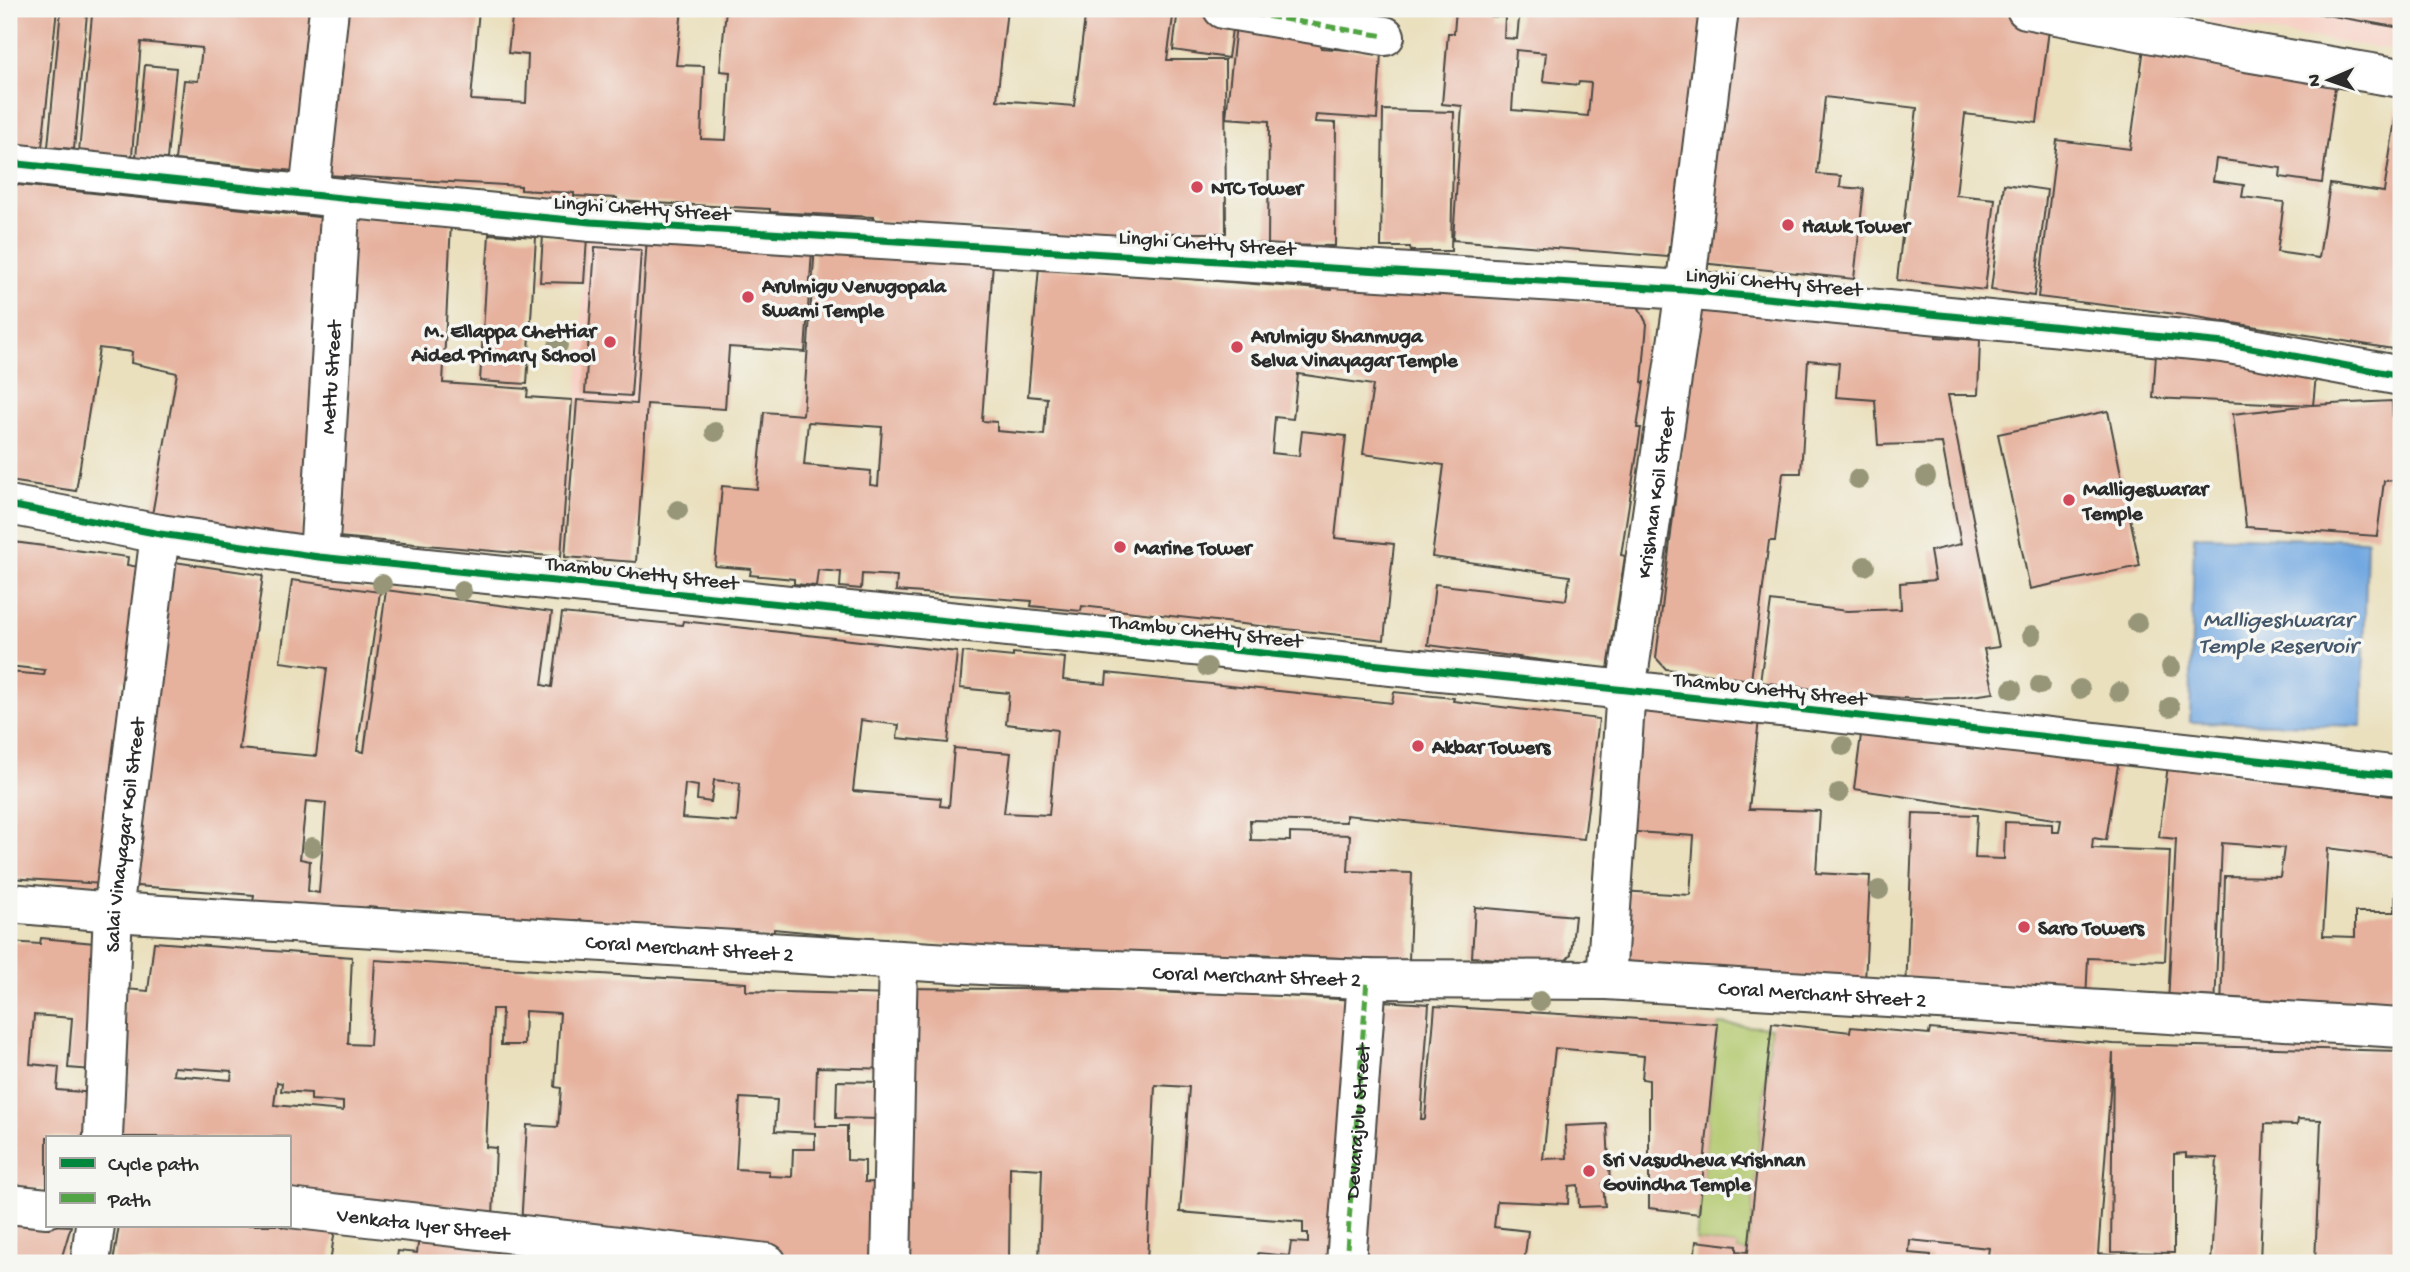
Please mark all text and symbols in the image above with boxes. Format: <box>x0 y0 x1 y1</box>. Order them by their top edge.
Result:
north arrow <box>2294 46 2364 116</box>
text: N <box>2304 74 2327 87</box>
place label: NTC Tower <box>1211 178 1305 203</box>
marker: NTC Tower <box>1189 179 1205 195</box>
street label: Linghi Chetty Street <box>553 192 733 229</box>
place label: Hawk Tower <box>1802 216 1912 241</box>
marker: Hawk Tower <box>1780 217 1796 233</box>
street label: Linghi Chetty Street <box>1118 227 1298 264</box>
street label: Linghi Chetty Street <box>1684 264 1865 305</box>
place label: Arulmigu Venugopala Swami Temple <box>761 276 947 325</box>
marker: Arulmigu Venugopala Swami Temple <box>740 289 756 305</box>
street label: Mettu Street <box>318 318 350 435</box>
place label: M. Ellappa Chettiar Aided Primary School <box>410 321 599 370</box>
place label: Arulmigu Shanmuga Selva Vinayagar Temple <box>1250 326 1459 375</box>
marker: M. Ellappa Chettiar Aided Primary School <box>602 334 618 350</box>
marker: Arulmigu Shanmuga Selva Vinayagar Temple <box>1229 339 1245 355</box>
street label: Krishnan Koil Street <box>1634 404 1684 580</box>
place label: Malligeswarar Temple <box>2081 479 2211 528</box>
marker: Malligeswarar Temple <box>2061 492 2077 508</box>
place label: Marine Tower <box>1134 538 1254 563</box>
marker: Marine Tower <box>1112 539 1128 555</box>
street label: Thambu Chetty Street <box>543 553 742 598</box>
water label: Malligeshwarar Temple Reservoir <box>2199 608 2362 661</box>
street label: Thambu Chetty Street <box>1107 611 1306 656</box>
street label: Thambu Chetty Street <box>1671 669 1870 714</box>
street label: Salai Vinayagar Koil Street <box>102 714 153 953</box>
place label: Akbar Towers <box>1431 737 1551 762</box>
marker: Akbar Towers <box>1410 738 1426 754</box>
place label: Saro Towers <box>2038 918 2145 943</box>
marker: Saro Towers <box>2016 919 2032 935</box>
street label: Coral Merchant Street 2 <box>584 932 794 970</box>
street label: Coral Merchant Street 2 <box>1152 962 1361 995</box>
street label: Coral Merchant Street 2 <box>1717 978 1927 1015</box>
street label: Devarajulu Street <box>1342 1040 1378 1202</box>
legend <box>46 1136 290 1226</box>
place label: Sri Vasudheva Krishnan Govindha Temple <box>1603 1150 1806 1199</box>
text: Cycle path <box>108 1154 199 1179</box>
marker: Sri Vasudheva Krishnan Govindha Temple <box>1581 1163 1597 1179</box>
text: Path <box>107 1190 151 1215</box>
street label: Venkata Iyer Street <box>334 1204 513 1250</box>

